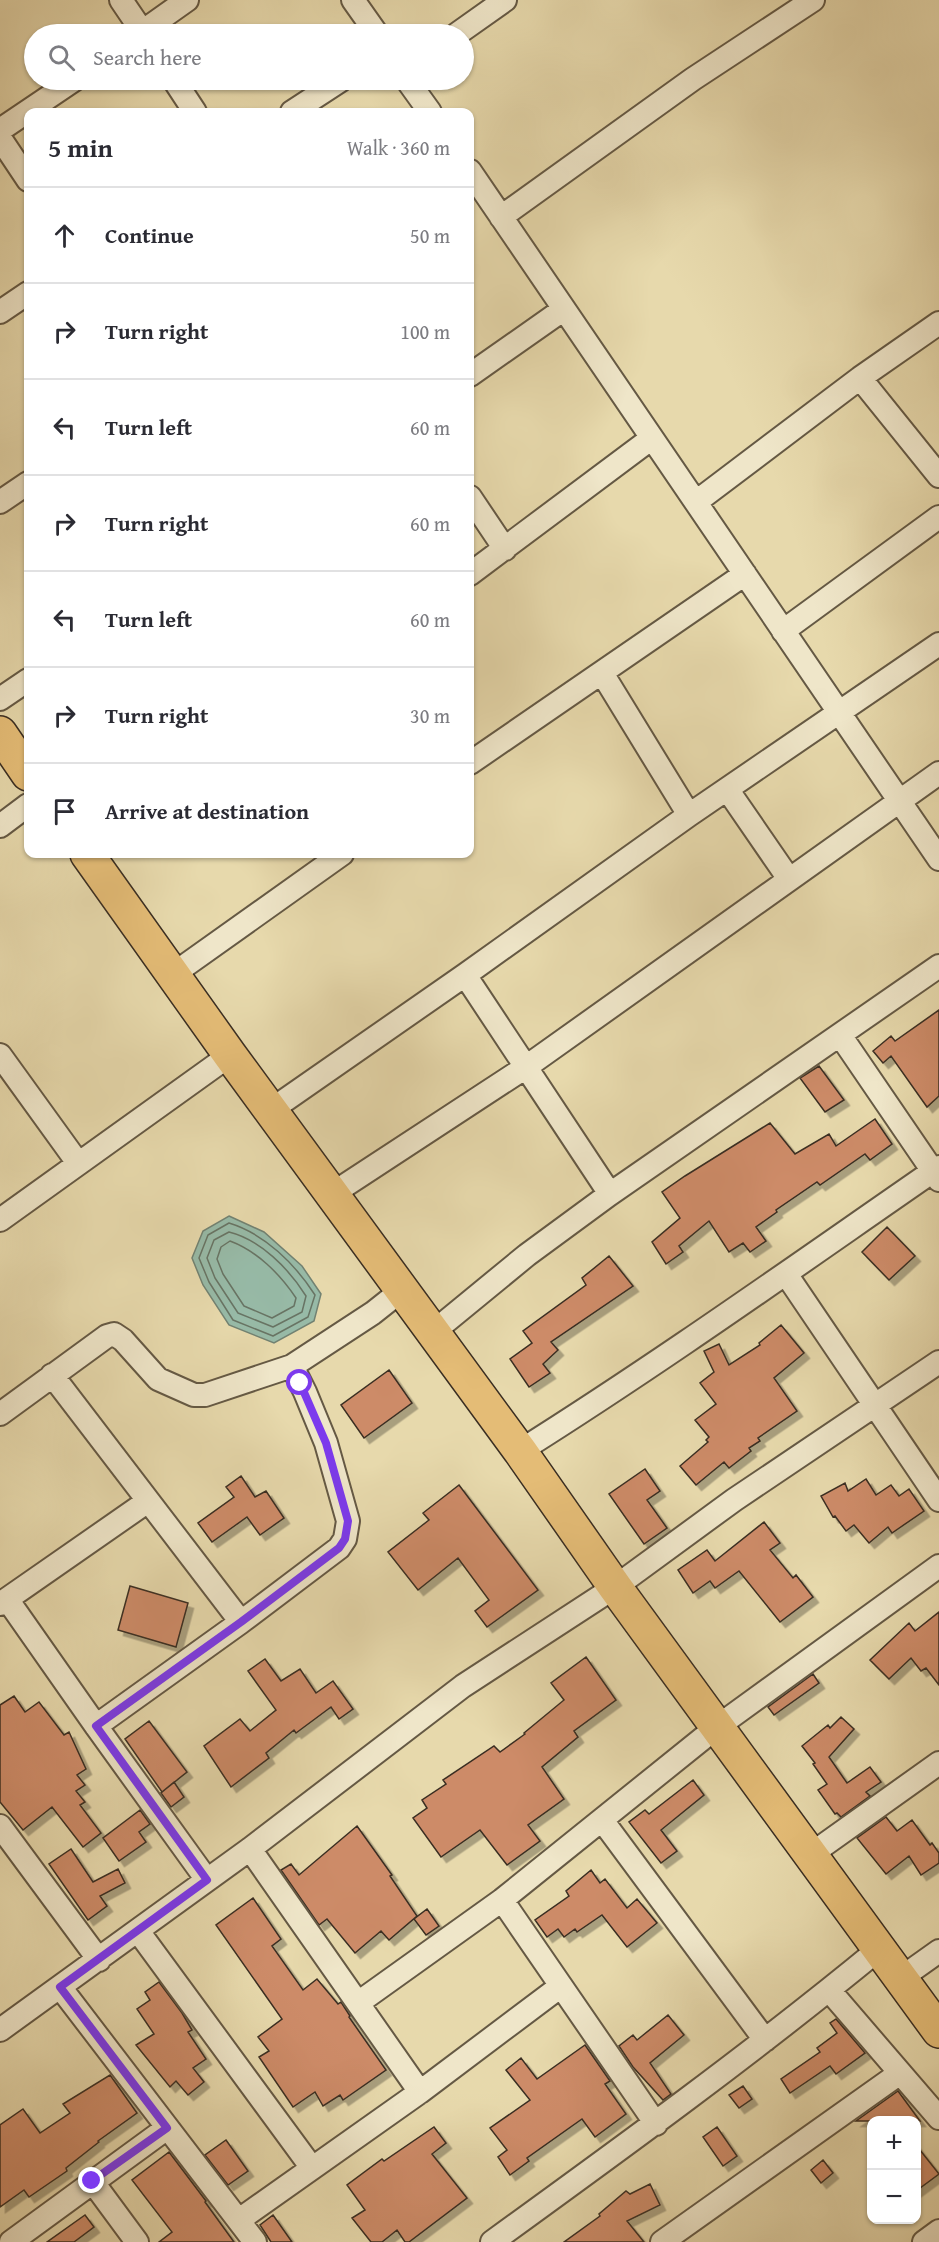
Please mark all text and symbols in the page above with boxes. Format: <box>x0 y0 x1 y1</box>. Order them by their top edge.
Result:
search box <box>24 24 474 90</box>
icon: search <box>45 41 78 74</box>
text: Search here <box>93 41 202 73</box>
text: 5 min <box>48 128 113 167</box>
text: Walk · 360 m <box>347 133 450 162</box>
icon: ahead <box>48 219 81 252</box>
text: Continue <box>105 219 194 251</box>
text: 50 m <box>410 221 450 250</box>
icon: right <box>48 315 81 348</box>
text: Turn right <box>105 315 208 347</box>
text: 100 m <box>400 317 450 346</box>
icon: left <box>48 411 81 444</box>
text: Turn left <box>105 411 192 443</box>
text: 60 m <box>410 413 450 442</box>
icon: right <box>48 507 81 540</box>
text: Turn right <box>105 507 208 539</box>
text: 60 m <box>410 509 450 538</box>
icon: left <box>48 603 81 636</box>
text: Turn left <box>105 603 192 635</box>
text: 60 m <box>410 605 450 634</box>
icon: right <box>48 699 81 732</box>
text: Turn right <box>105 699 208 731</box>
text: 30 m <box>410 701 450 730</box>
icon: arrive <box>48 795 81 828</box>
text: Arrive at destination <box>105 795 309 827</box>
route start <box>286 1369 312 1395</box>
map controls <box>867 2116 921 2224</box>
button: + <box>867 2116 921 2170</box>
route end <box>78 2167 104 2193</box>
button: − <box>867 2170 921 2224</box>

